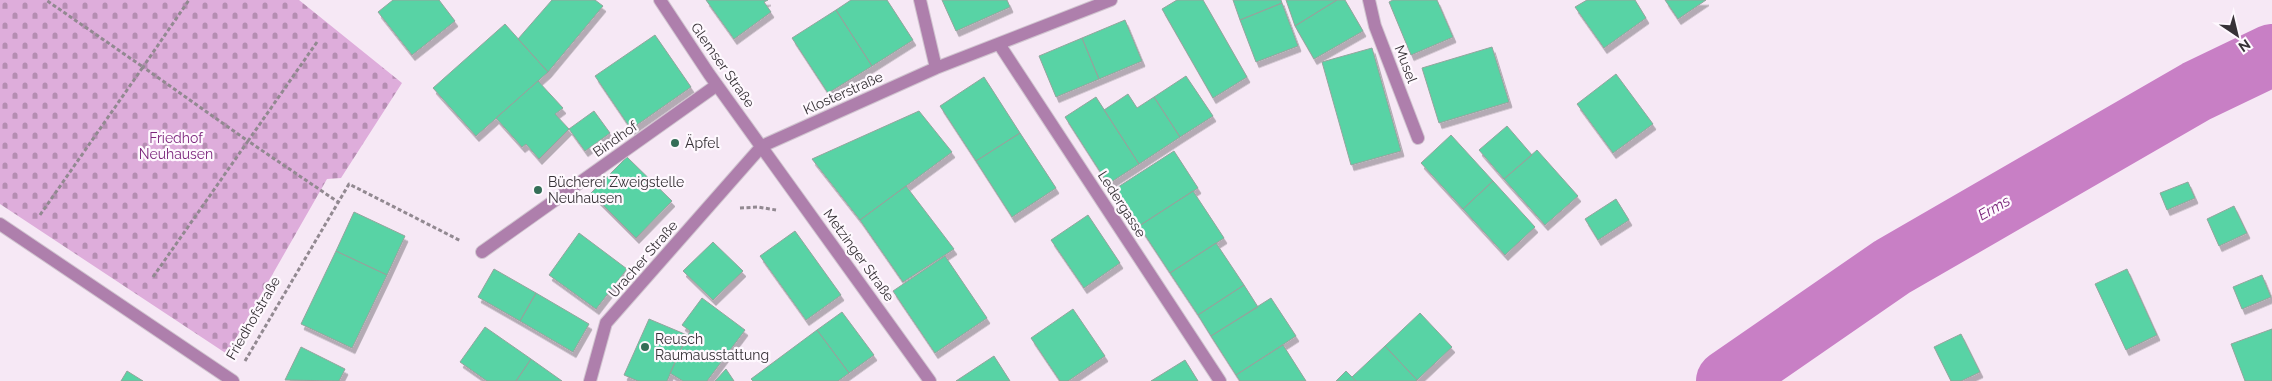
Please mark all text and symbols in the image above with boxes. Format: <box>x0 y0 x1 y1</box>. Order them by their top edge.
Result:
north arrow <box>2212 10 2262 60</box>
street label: Glemser Straße <box>688 20 758 110</box>
text: N <box>2235 36 2253 55</box>
street label: Musel <box>1391 43 1421 85</box>
street label: Klosterstraße <box>801 68 885 118</box>
street label: Bindhof <box>590 117 641 160</box>
park label: Friedhof Neuhausen <box>139 130 213 162</box>
place label: Äpfel <box>685 133 720 151</box>
marker: Äpfel <box>669 137 681 149</box>
street label: Ledergasse <box>1095 168 1149 240</box>
place label: Bücherei Zweigstelle Neuhausen <box>548 174 684 206</box>
marker: Bücherei Zweigstelle Neuhausen <box>532 184 544 196</box>
water label: Erms <box>1975 192 2013 224</box>
street label: Metzinger Straße <box>820 206 898 304</box>
street label: Uracher Straße <box>605 217 681 301</box>
street label: Friedhofstraße <box>223 274 283 362</box>
place label: Reusch Raumausstattung <box>655 331 769 363</box>
marker: Reusch Raumausstattung <box>639 341 651 353</box>

